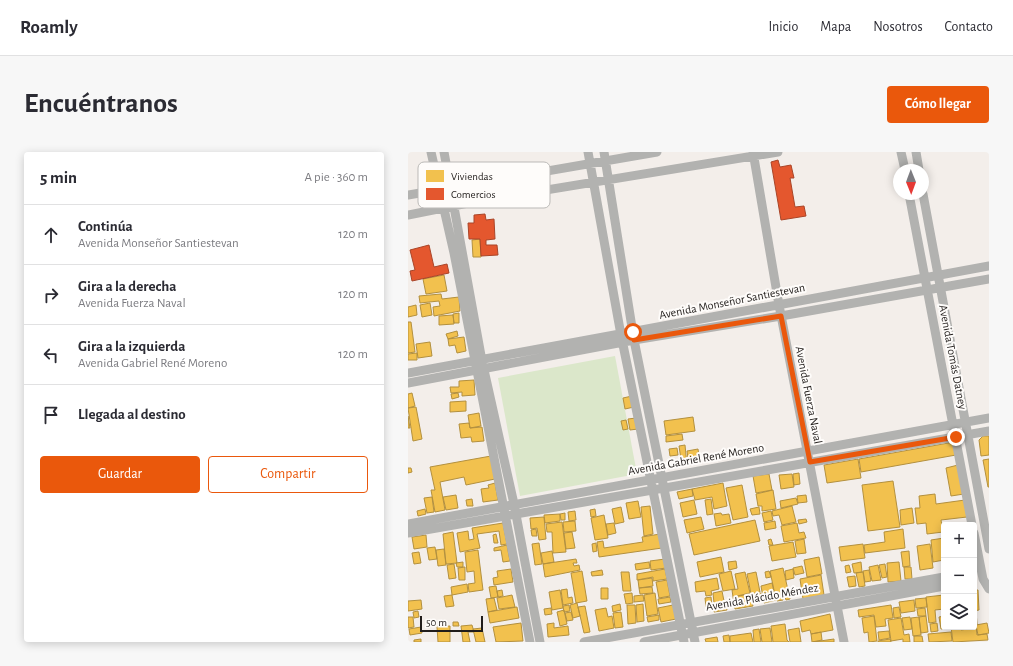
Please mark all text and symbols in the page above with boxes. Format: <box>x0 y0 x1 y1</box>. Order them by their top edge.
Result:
text: Roamly <box>20 18 78 37</box>
text: Inicio <box>768 20 798 34</box>
text: Mapa <box>820 20 851 34</box>
text: Nosotros <box>873 20 923 34</box>
text: Contacto <box>945 20 993 34</box>
button: Cómo llegar <box>887 86 989 123</box>
text: Encuéntranos <box>24 90 178 118</box>
legend <box>418 162 550 208</box>
north arrow <box>893 164 929 200</box>
text: 5 min <box>40 169 77 186</box>
text: A pie · 360 m <box>304 171 368 184</box>
text: Viviendas <box>451 171 493 182</box>
text: Comercios <box>451 189 496 200</box>
text: Continúa <box>78 219 133 234</box>
icon: ahead <box>40 224 62 246</box>
text: 120 m <box>338 228 368 241</box>
text: Avenida Monseñor Santiestevan <box>78 237 239 250</box>
text: Gira a la derecha <box>78 279 177 294</box>
street label: Avenida Monseñor Santiestevan <box>658 281 806 321</box>
icon: right <box>40 284 62 306</box>
text: 120 m <box>338 288 368 301</box>
text: Avenida Fuerza Naval <box>78 297 186 310</box>
street label: Avenida Tomás Datney <box>936 304 969 411</box>
route start <box>624 323 642 341</box>
text: Gira a la izquierda <box>78 339 185 354</box>
icon: left <box>40 344 62 366</box>
street label: Avenida Fuerza Naval <box>794 345 824 445</box>
text: 120 m <box>338 348 368 361</box>
text: Avenida Gabriel René Moreno <box>78 357 227 370</box>
icon: arrive <box>40 404 62 426</box>
text: Llegada al destino <box>78 407 186 422</box>
route end <box>947 428 965 446</box>
street label: Avenida Gabriel René Moreno <box>627 441 765 477</box>
button: Guardar <box>40 456 200 493</box>
button: Compartir <box>208 456 368 493</box>
map controls <box>941 522 977 630</box>
button: + <box>941 522 977 558</box>
button: − <box>941 558 977 594</box>
street label: Avenida Plácido Méndez <box>705 581 819 613</box>
button: layers <box>941 594 977 630</box>
scale bar <box>420 614 483 633</box>
text: 50 m <box>426 617 447 628</box>

